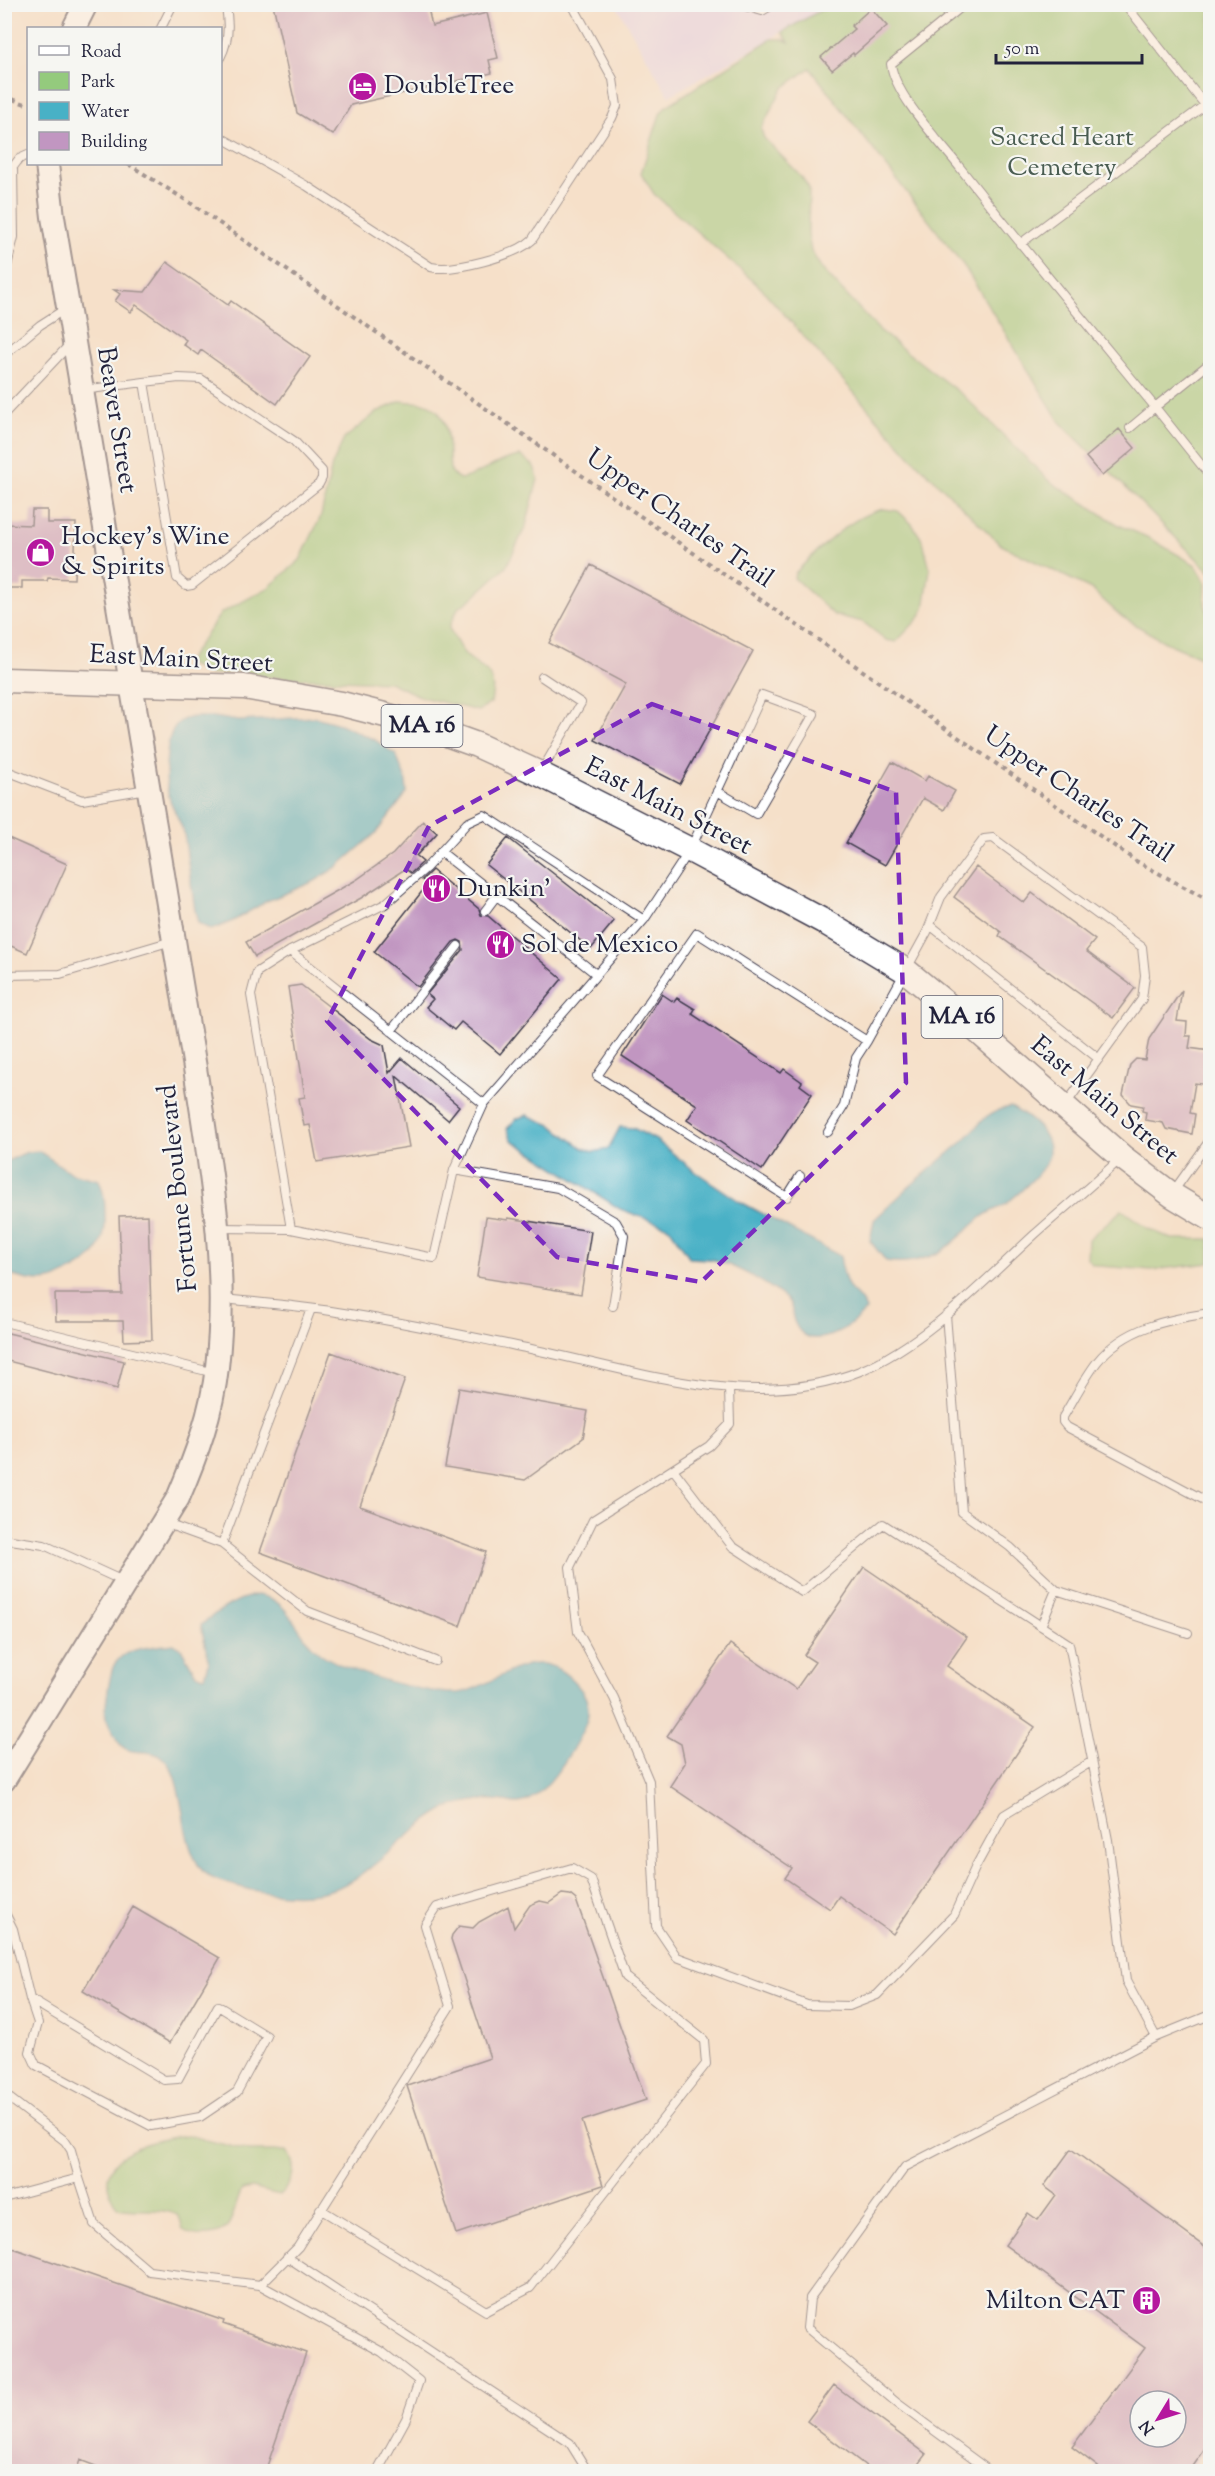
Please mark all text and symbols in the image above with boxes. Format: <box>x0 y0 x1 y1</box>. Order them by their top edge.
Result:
legend <box>27 27 222 165</box>
scale bar <box>996 27 1142 65</box>
text: 50 m <box>1004 37 1040 63</box>
text: Road <box>81 40 121 66</box>
place label: DoubleTree <box>384 68 514 105</box>
text: Park <box>81 70 116 96</box>
hotel icon: DoubleTree <box>347 70 379 102</box>
text: Water <box>81 100 130 126</box>
park label: Sacred Heart Cemetery <box>990 120 1134 187</box>
text: Building <box>81 130 147 156</box>
street label: Beaver Street <box>86 344 146 496</box>
street label: Upper Charles Trail <box>577 440 781 598</box>
place label: Hockey's Wine & Spirits <box>61 519 230 586</box>
shop icon: Hockey's Wine & Spirits <box>24 536 56 568</box>
street label: East Main Street <box>88 637 274 683</box>
road number: MA 16 <box>382 705 462 747</box>
street label: Upper Charles Trail <box>976 718 1180 872</box>
street label: East Main Street <box>578 749 758 865</box>
place label: Dunkin' <box>457 871 551 908</box>
restaurant icon: Dunkin' <box>420 873 452 905</box>
place label: Sol de Mexico <box>521 927 678 964</box>
restaurant icon: Sol de Mexico <box>484 929 516 961</box>
road number: MA 16 <box>922 996 1002 1038</box>
street label: East Main Street <box>1022 1028 1186 1174</box>
street label: Fortune Boulevard <box>150 1082 208 1294</box>
place label: Milton CAT <box>986 2283 1125 2320</box>
building icon: Milton CAT <box>1130 2285 1162 2317</box>
north arrow <box>1128 2389 1188 2449</box>
text: N <box>1135 2414 1161 2439</box>

